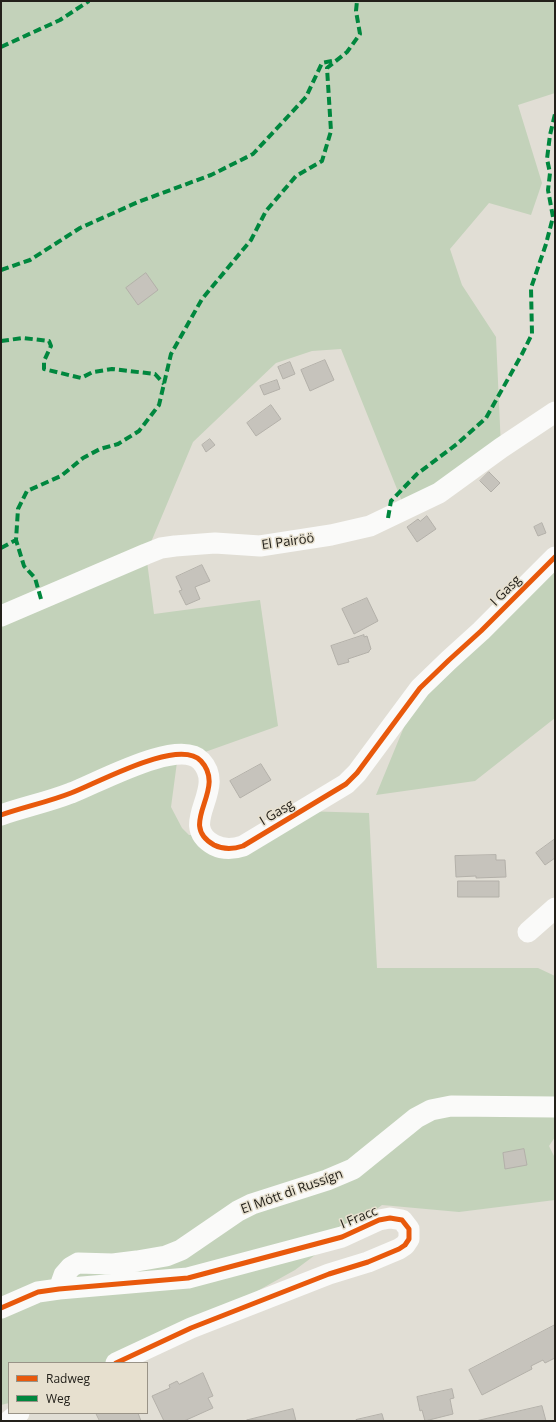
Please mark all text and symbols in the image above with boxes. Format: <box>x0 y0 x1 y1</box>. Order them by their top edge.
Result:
street label: El Pairöö <box>261 531 315 553</box>
street label: I Gasg <box>487 572 525 610</box>
street label: I Gasg <box>257 797 297 829</box>
street label: El Mött di Russígn <box>239 1166 345 1218</box>
street label: I Fracc <box>338 1204 380 1232</box>
legend <box>8 1362 148 1414</box>
text: Radweg <box>46 1370 90 1387</box>
text: Weg <box>46 1390 70 1407</box>

